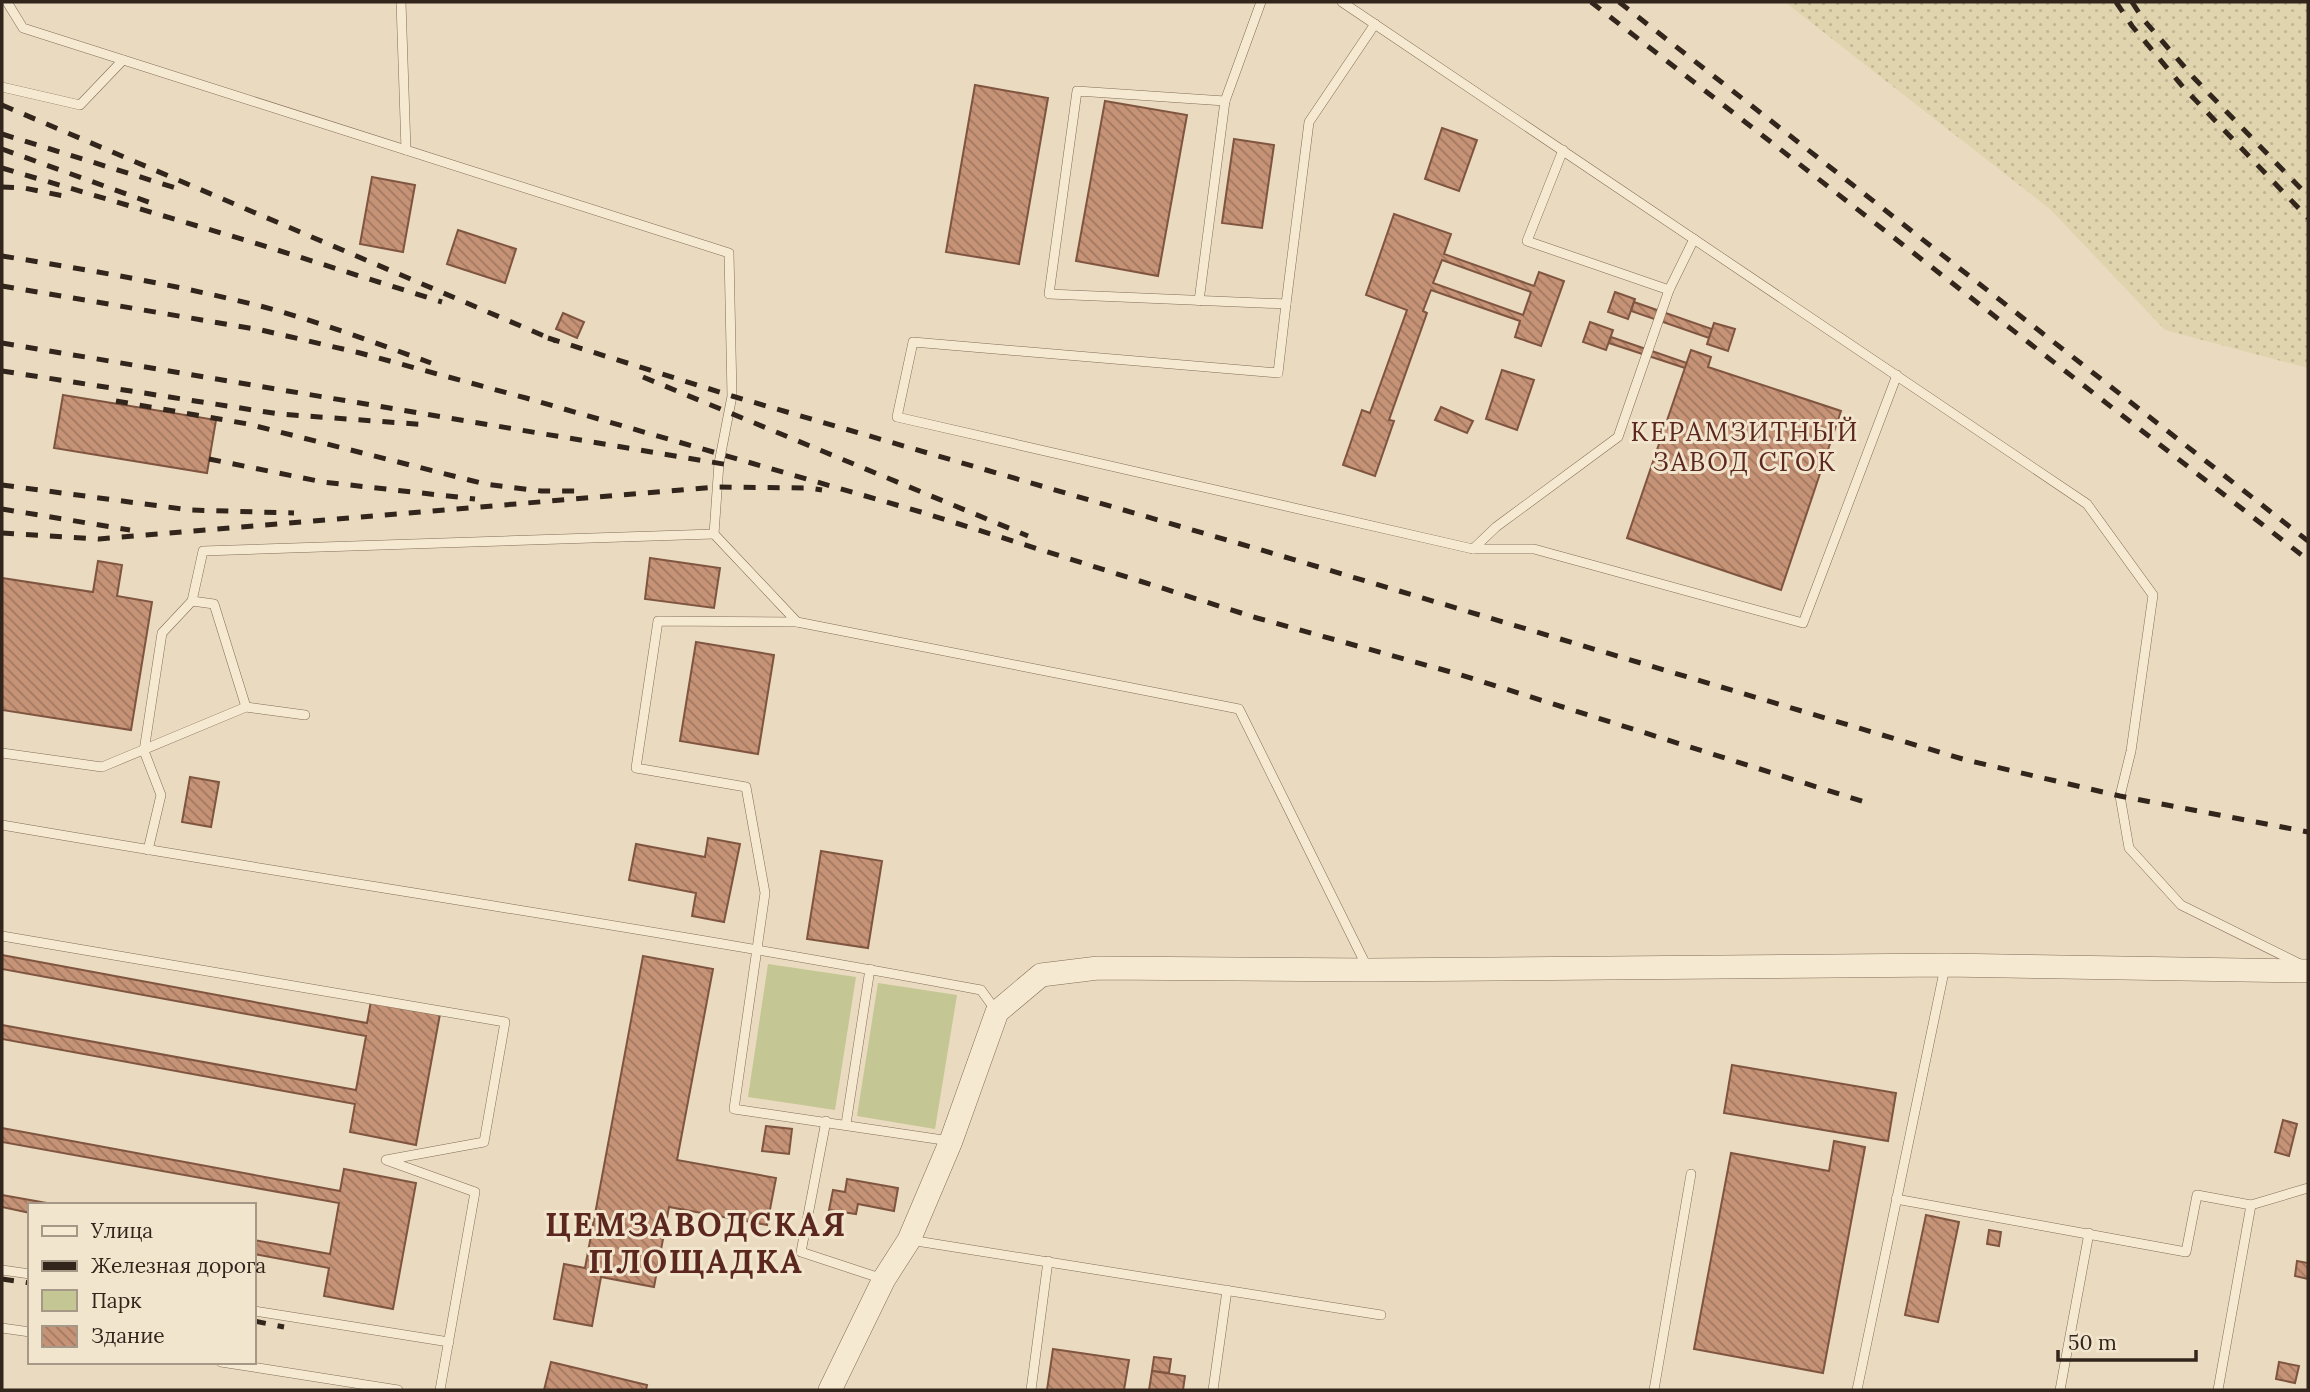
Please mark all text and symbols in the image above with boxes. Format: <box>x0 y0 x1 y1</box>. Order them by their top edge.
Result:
district label: КЕРАМЗИТНЫЙ ЗАВОД СГОК <box>1630 415 1860 478</box>
legend <box>28 1203 256 1364</box>
district label: ЦЕМЗАВОДСКАЯ ПЛОЩАДКА <box>545 1204 847 1282</box>
text: Улица <box>90 1217 153 1244</box>
text: Железная дорога <box>91 1252 266 1279</box>
text: Парк <box>91 1287 142 1314</box>
scale bar <box>2058 1318 2196 1362</box>
text: Здание <box>91 1322 165 1349</box>
text: 50 m <box>2068 1329 2117 1356</box>

